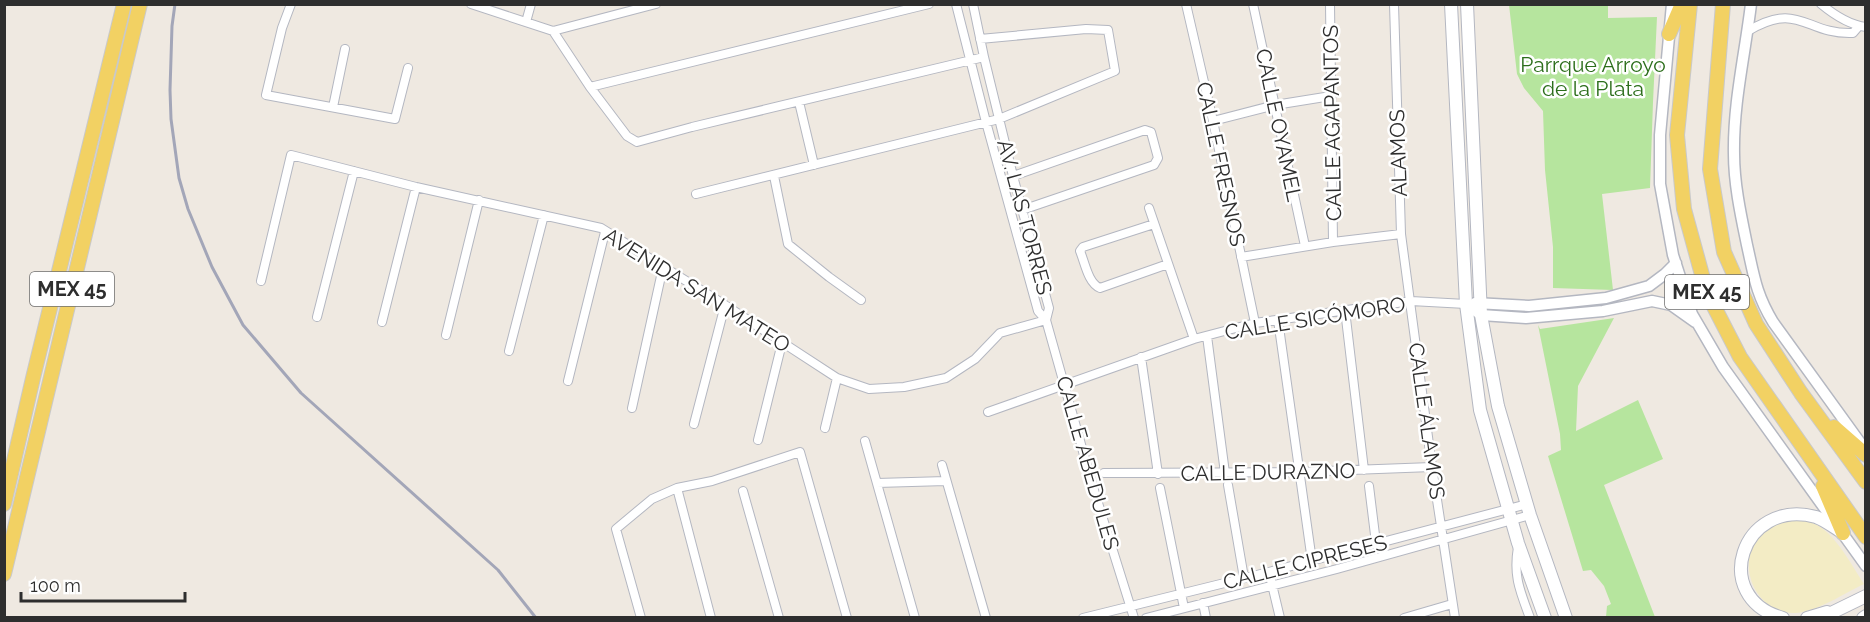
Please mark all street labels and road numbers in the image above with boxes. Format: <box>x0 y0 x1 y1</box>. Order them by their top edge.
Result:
street label: CALLE AGAPANTOS <box>1318 24 1346 221</box>
street label: CALLE OYAMEL <box>1251 46 1307 204</box>
street label: CALLE FRESNOS <box>1191 80 1251 249</box>
street label: ALAMOS <box>1384 109 1412 197</box>
street label: AV. LAS TORRES <box>992 137 1058 298</box>
street label: AVENIDA SAN MATEO <box>599 222 795 358</box>
road number: MEX 45 <box>30 272 114 306</box>
road number: MEX 45 <box>1665 275 1749 309</box>
street label: CALLE SICÓMORO <box>1223 291 1407 345</box>
street label: CALLE ÁLAMOS <box>1404 341 1450 501</box>
street label: CALLE ABEDULES <box>1051 373 1125 553</box>
street label: CALLE DURAZNO <box>1180 458 1356 486</box>
street label: CALLE CIPRESES <box>1220 529 1390 594</box>

